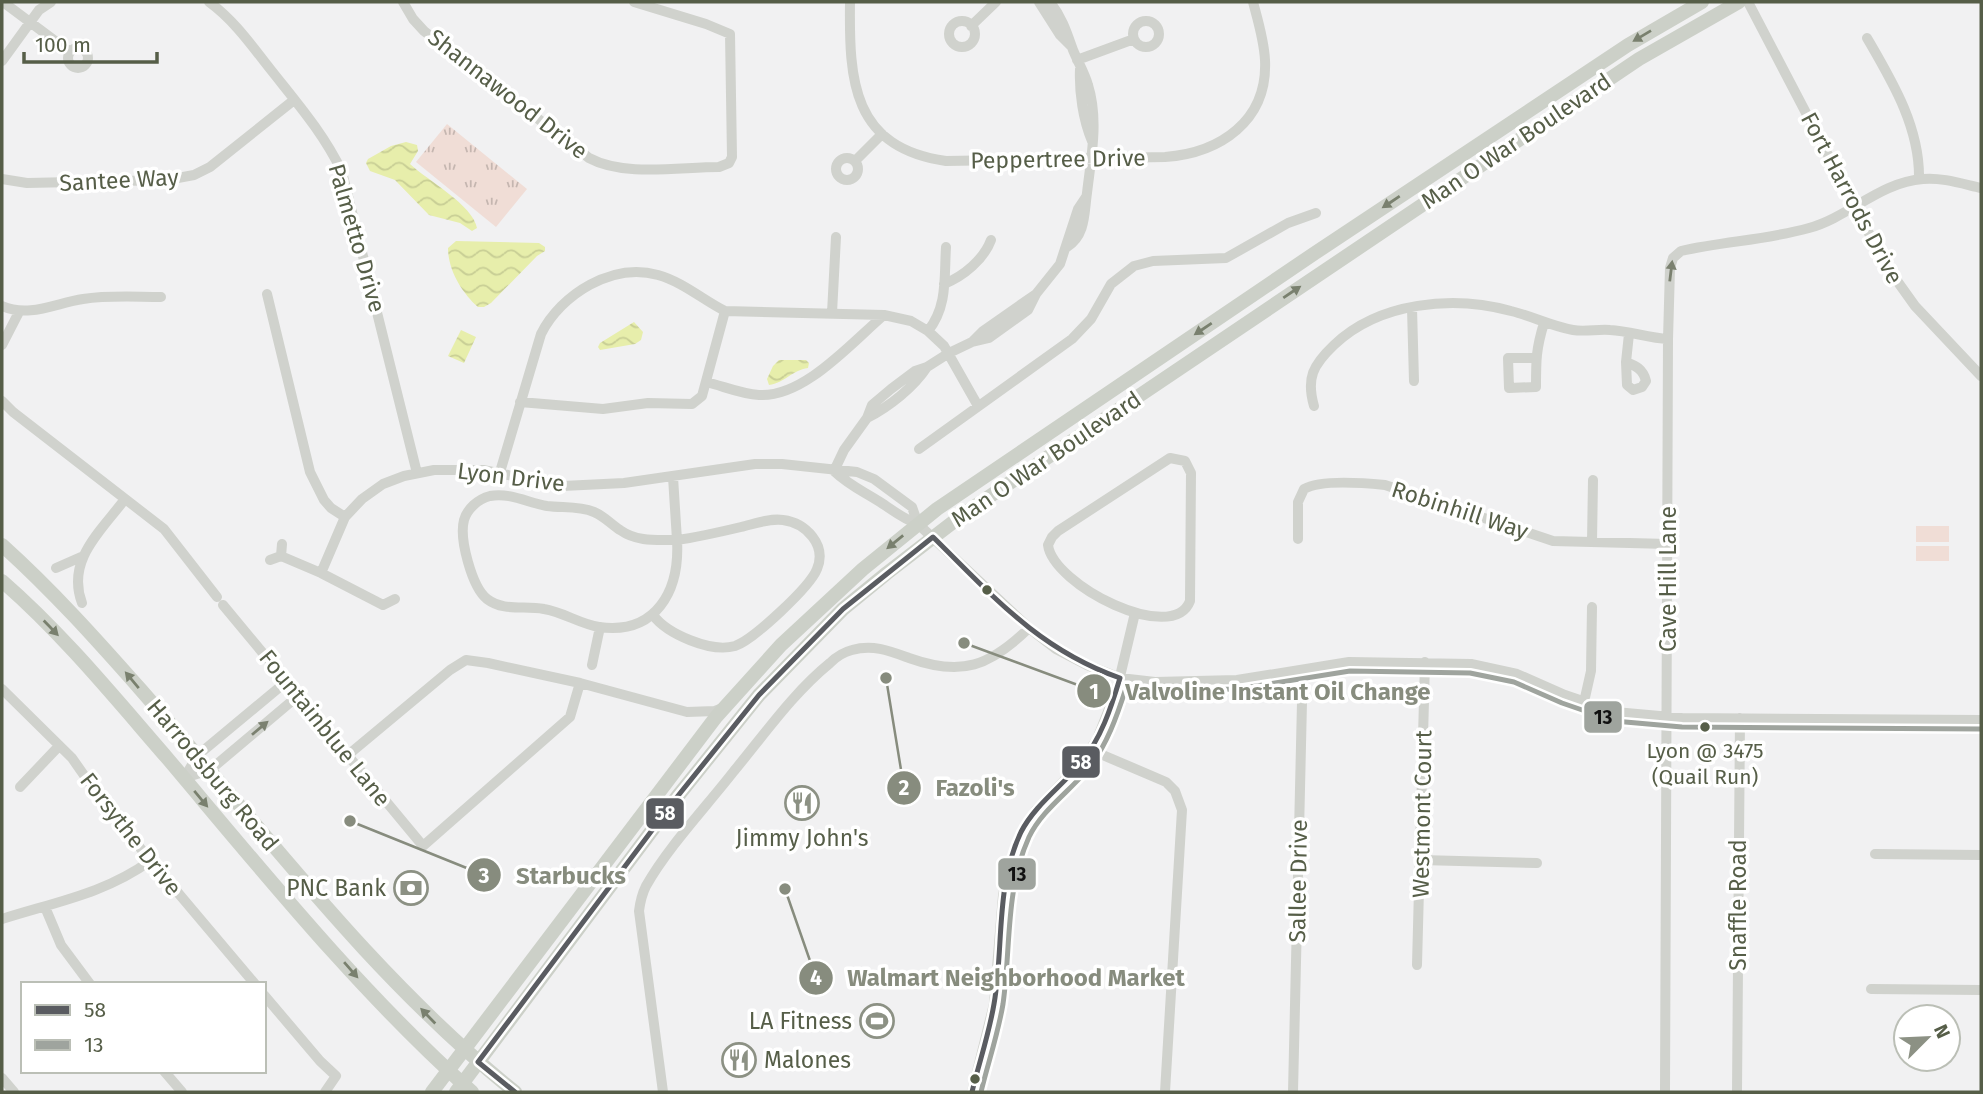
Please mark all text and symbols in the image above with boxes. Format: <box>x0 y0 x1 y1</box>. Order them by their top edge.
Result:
scale bar <box>24 21 158 65</box>
street label: Shannawood Drive <box>423 23 593 165</box>
one-way arrow <box>1633 30 1652 42</box>
text: 100 m <box>35 32 91 58</box>
street label: Man O War Boulevard <box>1416 67 1616 215</box>
street label: Fort Harrods Drive <box>1795 107 1909 289</box>
street label: Peppertree Drive <box>970 143 1146 175</box>
street label: Palmetto Drive <box>322 161 392 315</box>
street label: Santee Way <box>59 163 180 197</box>
one-way arrow <box>1382 195 1401 208</box>
one-way arrow <box>1666 260 1677 282</box>
one-way arrow <box>1283 286 1302 299</box>
one-way arrow <box>1193 323 1213 336</box>
street label: Man O War Boulevard <box>946 385 1146 533</box>
street label: Lyon Drive <box>456 457 566 497</box>
street label: Robinhill Way <box>1388 475 1532 545</box>
street label: Cave Hill Lane <box>1654 506 1682 652</box>
one-way arrow <box>887 535 905 550</box>
unlabelled marker <box>980 583 994 597</box>
one-way arrow <box>42 619 58 636</box>
street label: Fountainblue Lane <box>253 644 397 812</box>
callout: Valvoline Instant Oil Change <box>1077 669 1445 714</box>
one-way arrow <box>125 671 140 688</box>
text: Valvoline Instant Oil Change <box>1124 678 1431 706</box>
text: 1 <box>1089 679 1099 705</box>
street label: Harrodsburg Road <box>141 693 285 857</box>
line badge: 13 <box>1583 700 1623 734</box>
text: 13 <box>1594 706 1612 729</box>
one-way arrow <box>251 720 269 735</box>
marker: Lyon @ 3475 (Quail Run) <box>1698 720 1712 734</box>
street label: Westmont Court <box>1407 729 1437 898</box>
place label: Lyon @ 3475 (Quail Run) <box>1647 738 1763 790</box>
line badge: 58 <box>1061 745 1101 779</box>
text: 58 <box>1070 751 1092 774</box>
callout: Fazoli's <box>887 765 1029 810</box>
street label: Forsythe Drive <box>74 767 188 901</box>
text: Fazoli's <box>935 774 1015 802</box>
text: 2 <box>899 775 910 801</box>
restaurant icon: Jimmy John's <box>783 784 821 822</box>
one-way arrow <box>193 790 208 807</box>
line badge: 58 <box>645 797 685 830</box>
text: 58 <box>654 802 676 825</box>
street label: Sallee Drive <box>1283 819 1313 943</box>
place label: Jimmy John's <box>736 824 868 852</box>
street label: Snaffle Road <box>1724 839 1752 971</box>
callout: Starbucks <box>467 853 640 898</box>
line badge: 13 <box>997 857 1037 891</box>
text: Starbucks <box>516 862 626 890</box>
text: 3 <box>478 863 490 889</box>
text: 13 <box>1008 863 1026 886</box>
bank icon: PNC Bank <box>392 869 430 907</box>
place label: PNC Bank <box>286 874 386 902</box>
callout: Walmart Neighborhood Market <box>798 955 1199 1000</box>
one-way arrow <box>342 962 358 979</box>
text: Walmart Neighborhood Market <box>847 964 1186 992</box>
text: 4 <box>810 965 822 991</box>
legend <box>21 982 266 1073</box>
text: 58 <box>84 997 106 1023</box>
sports icon: LA Fitness <box>858 1002 896 1040</box>
north arrow <box>1892 1003 1962 1073</box>
one-way arrow <box>420 1007 437 1024</box>
place label: LA Fitness <box>749 1007 852 1035</box>
text: N <box>1929 1021 1955 1042</box>
text: 13 <box>84 1032 104 1058</box>
restaurant icon: Malones <box>720 1041 758 1079</box>
place label: Malones <box>764 1046 851 1074</box>
unlabelled marker <box>968 1072 982 1086</box>

